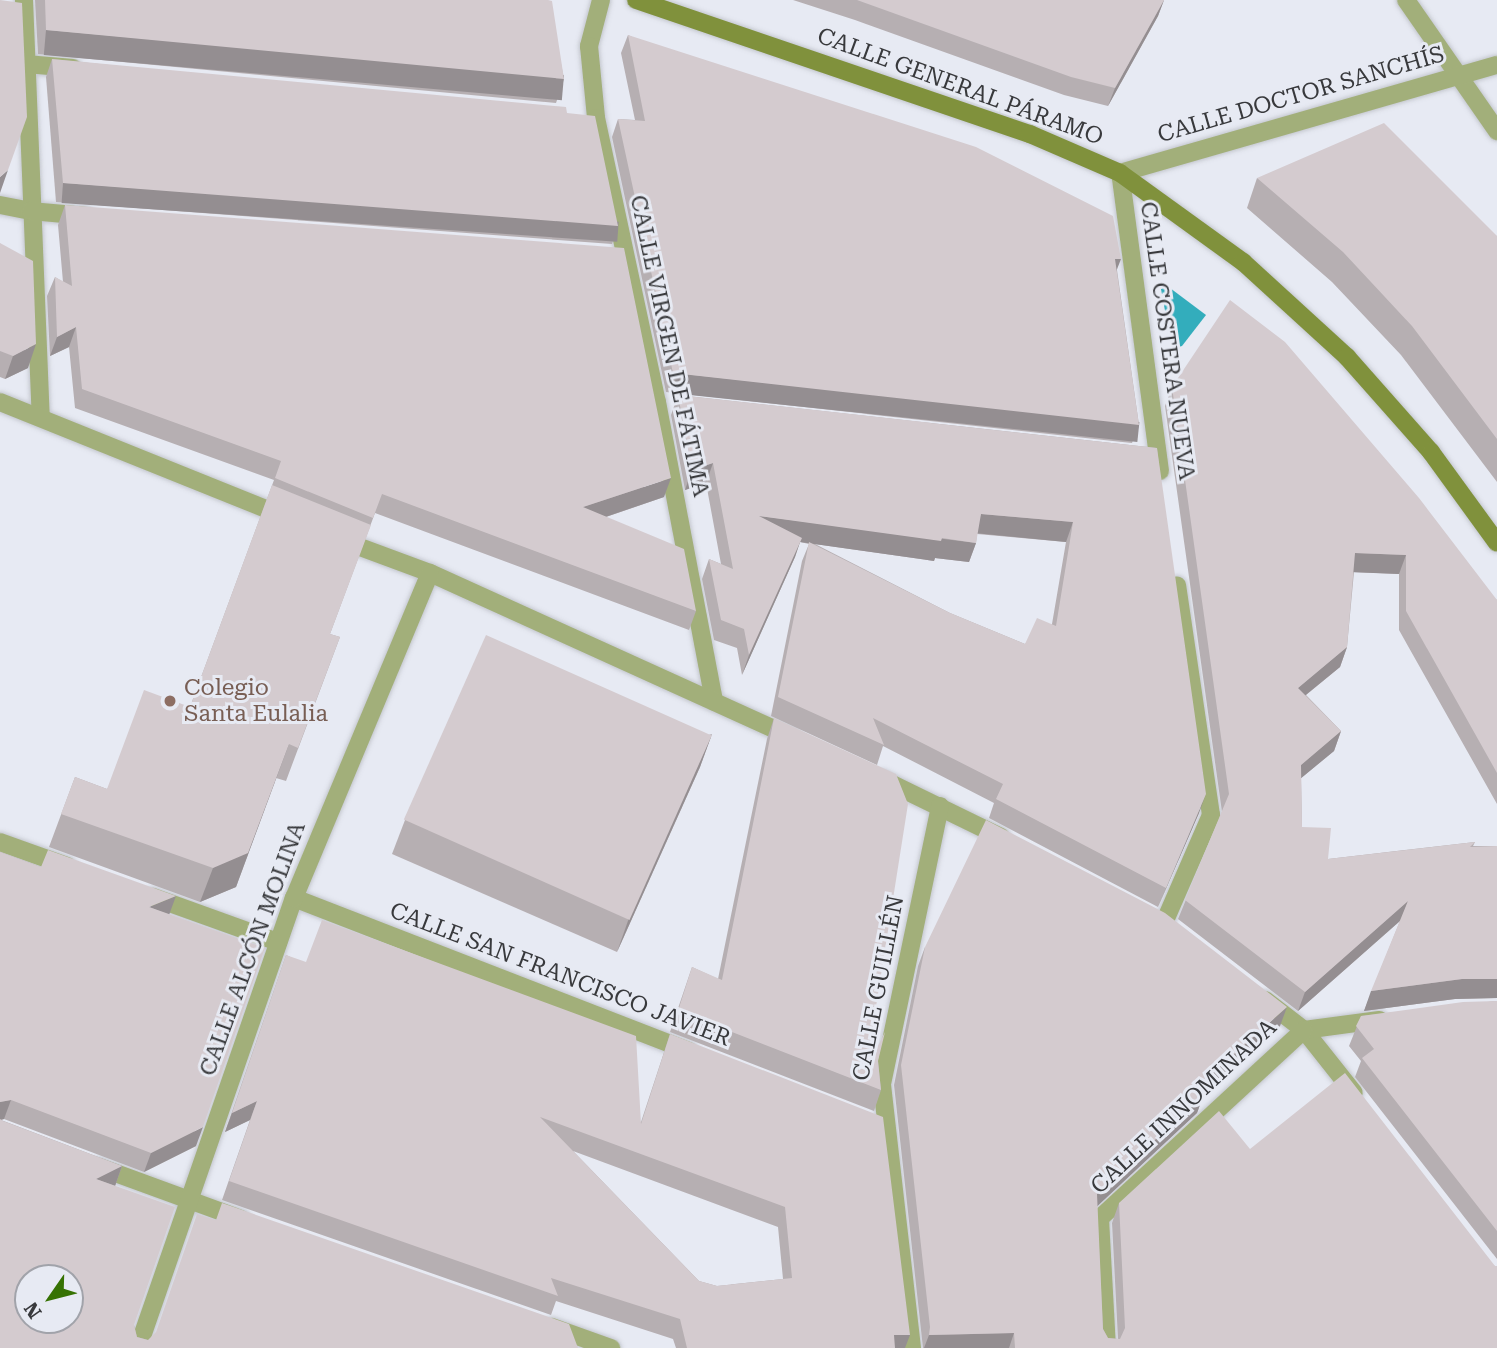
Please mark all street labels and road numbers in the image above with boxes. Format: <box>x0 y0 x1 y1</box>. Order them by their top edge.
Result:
street label: CALLE GENERAL PÁRAMO <box>813 22 1107 152</box>
street label: CALLE DOCTOR SANCHÍS <box>1155 41 1447 149</box>
street label: CALLE VIRGEN DE FÁTIMA <box>624 193 714 499</box>
street label: CALLE COSTERA NUEVA <box>1134 200 1200 482</box>
street label: CALLE ALCÓN MOLINA <box>194 818 312 1080</box>
street label: CALLE GUILLÉN <box>847 893 911 1083</box>
street label: CALLE SAN FRANCISCO JAVIER <box>386 897 734 1053</box>
street label: CALLE INNOMINADA <box>1086 1014 1282 1200</box>

